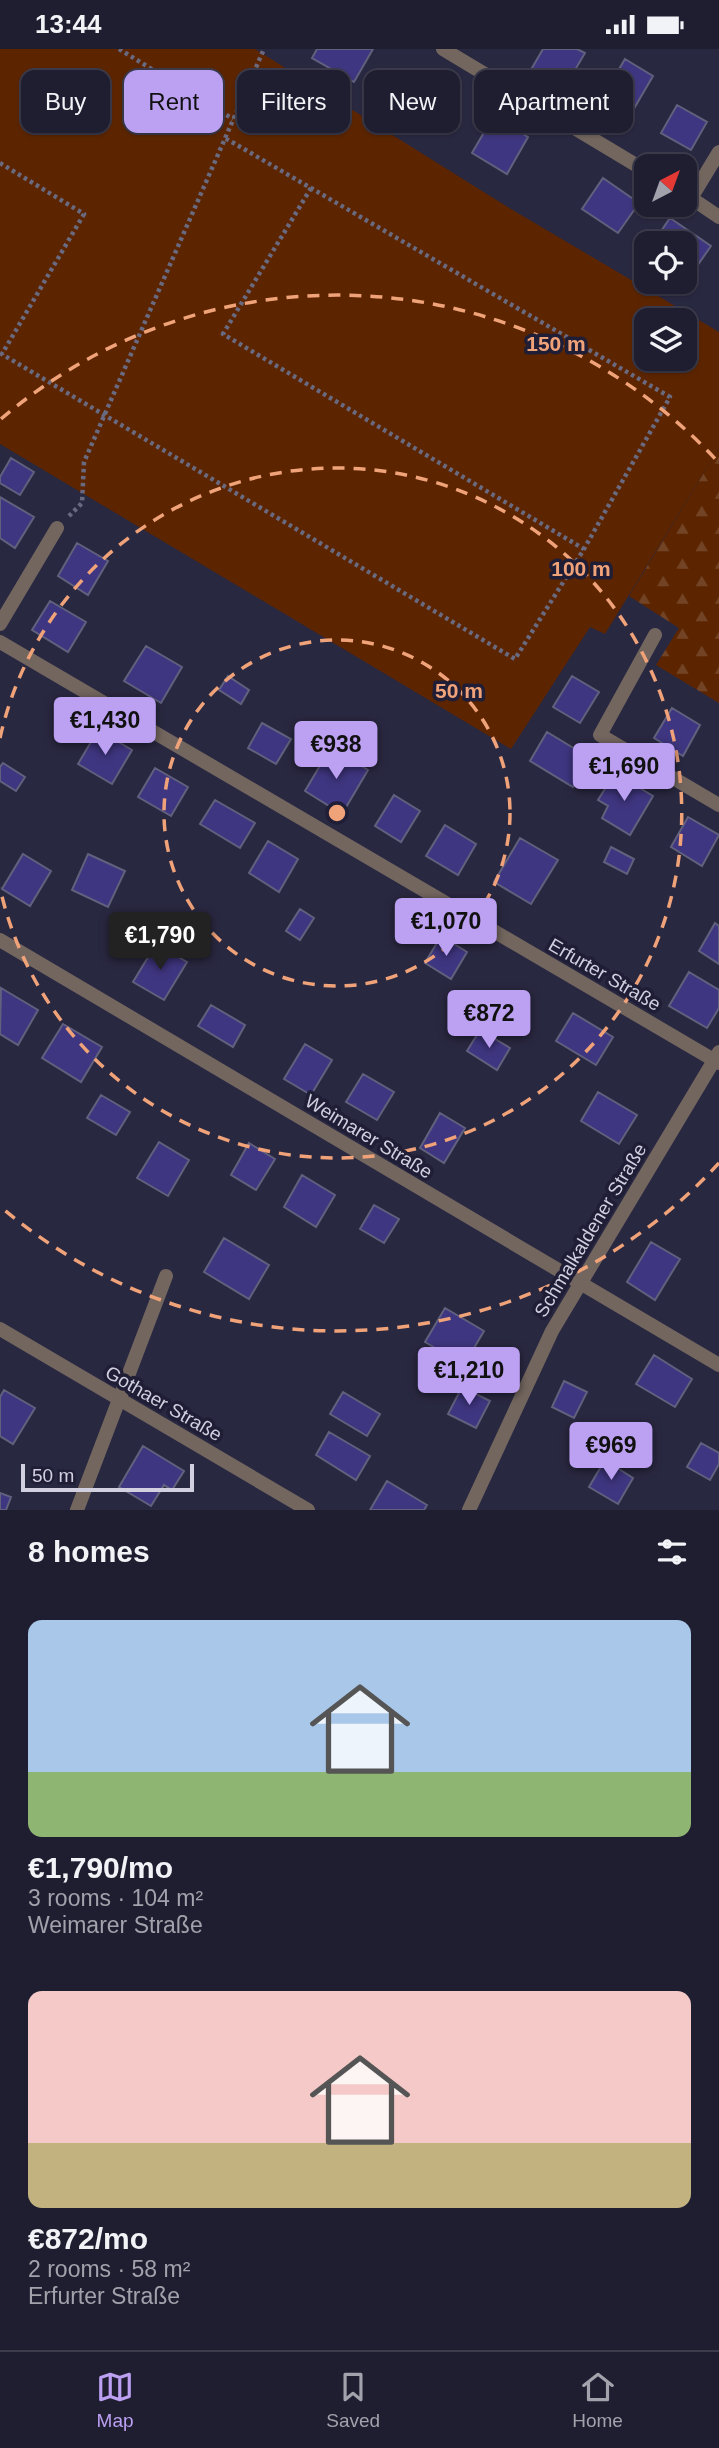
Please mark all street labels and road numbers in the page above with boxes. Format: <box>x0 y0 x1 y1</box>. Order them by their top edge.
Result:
street label: Erfurter Straße <box>545 934 664 1015</box>
street label: Weimarer Straße <box>301 1090 436 1183</box>
street label: Schmalkaldener Straße <box>530 1140 651 1321</box>
street label: Gothaer Straße <box>102 1362 226 1445</box>

